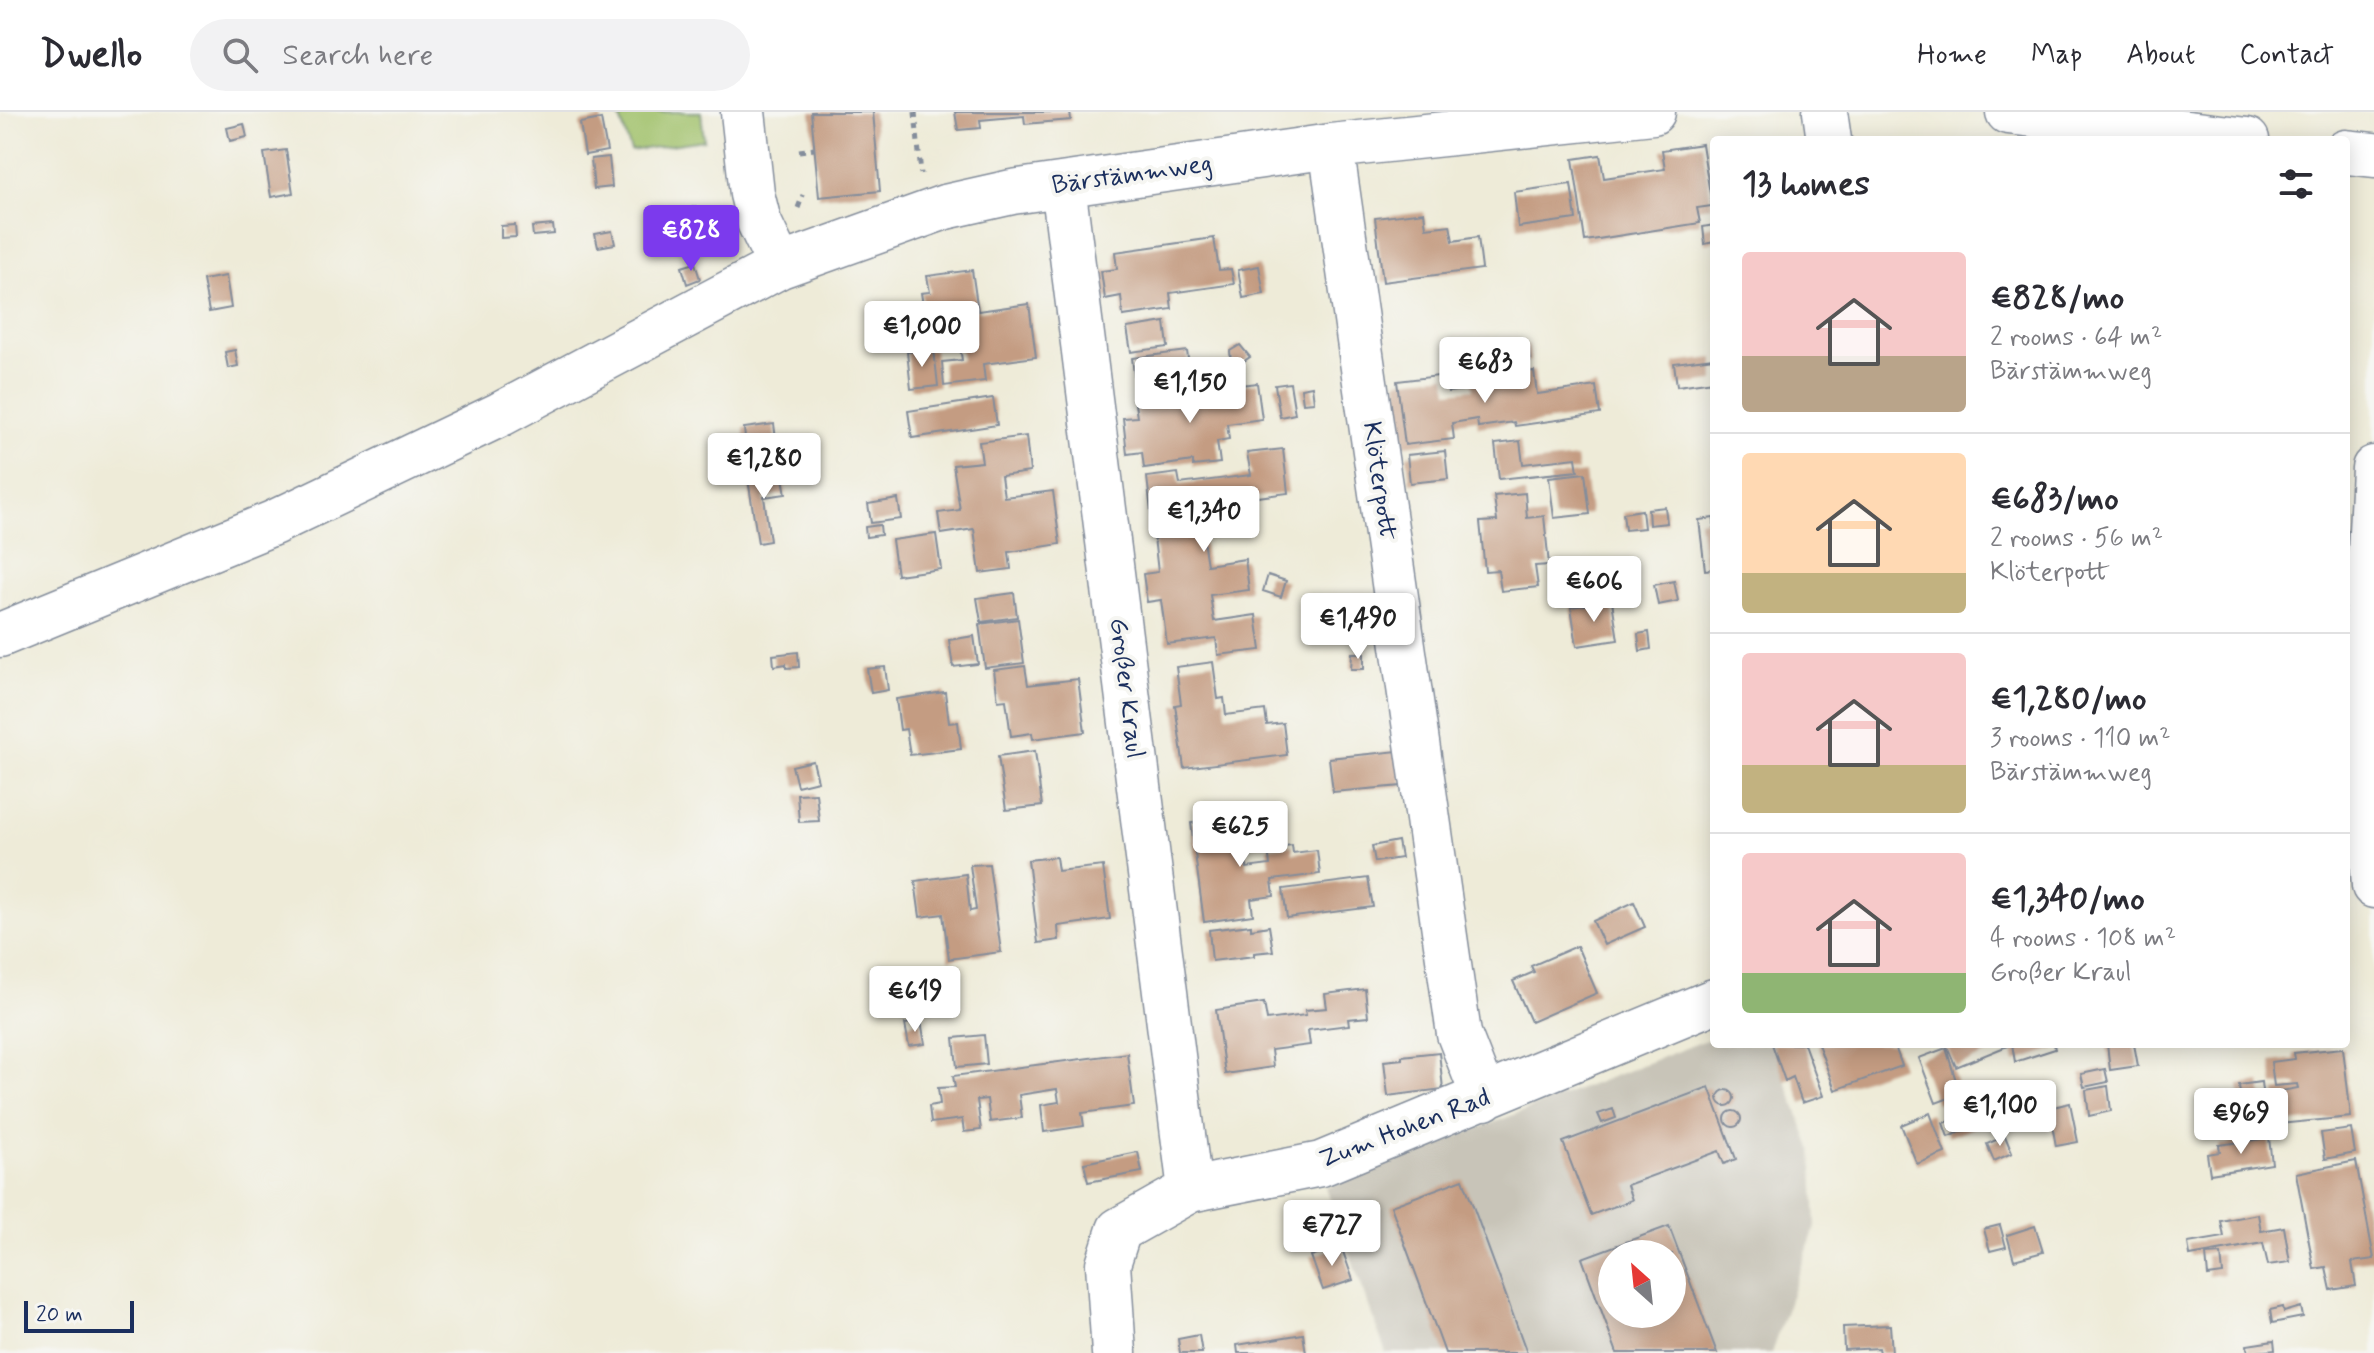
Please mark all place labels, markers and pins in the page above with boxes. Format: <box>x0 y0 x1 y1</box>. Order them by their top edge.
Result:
pin: €828 <box>644 205 738 273</box>
pin: €1,000 <box>857 301 987 369</box>
pin: €683 <box>1438 337 1532 405</box>
pin: €1,150 <box>1125 357 1255 425</box>
pin: €1,280 <box>699 433 829 501</box>
pin: €1,340 <box>1139 486 1269 554</box>
pin: €606 <box>1547 556 1641 624</box>
pin: €1,490 <box>1293 593 1423 661</box>
pin: €625 <box>1193 801 1287 869</box>
pin: €619 <box>868 966 962 1034</box>
pin: €1,100 <box>1935 1080 2065 1148</box>
pin: €969 <box>2194 1088 2288 1156</box>
pin: €727 <box>1285 1200 1379 1268</box>

